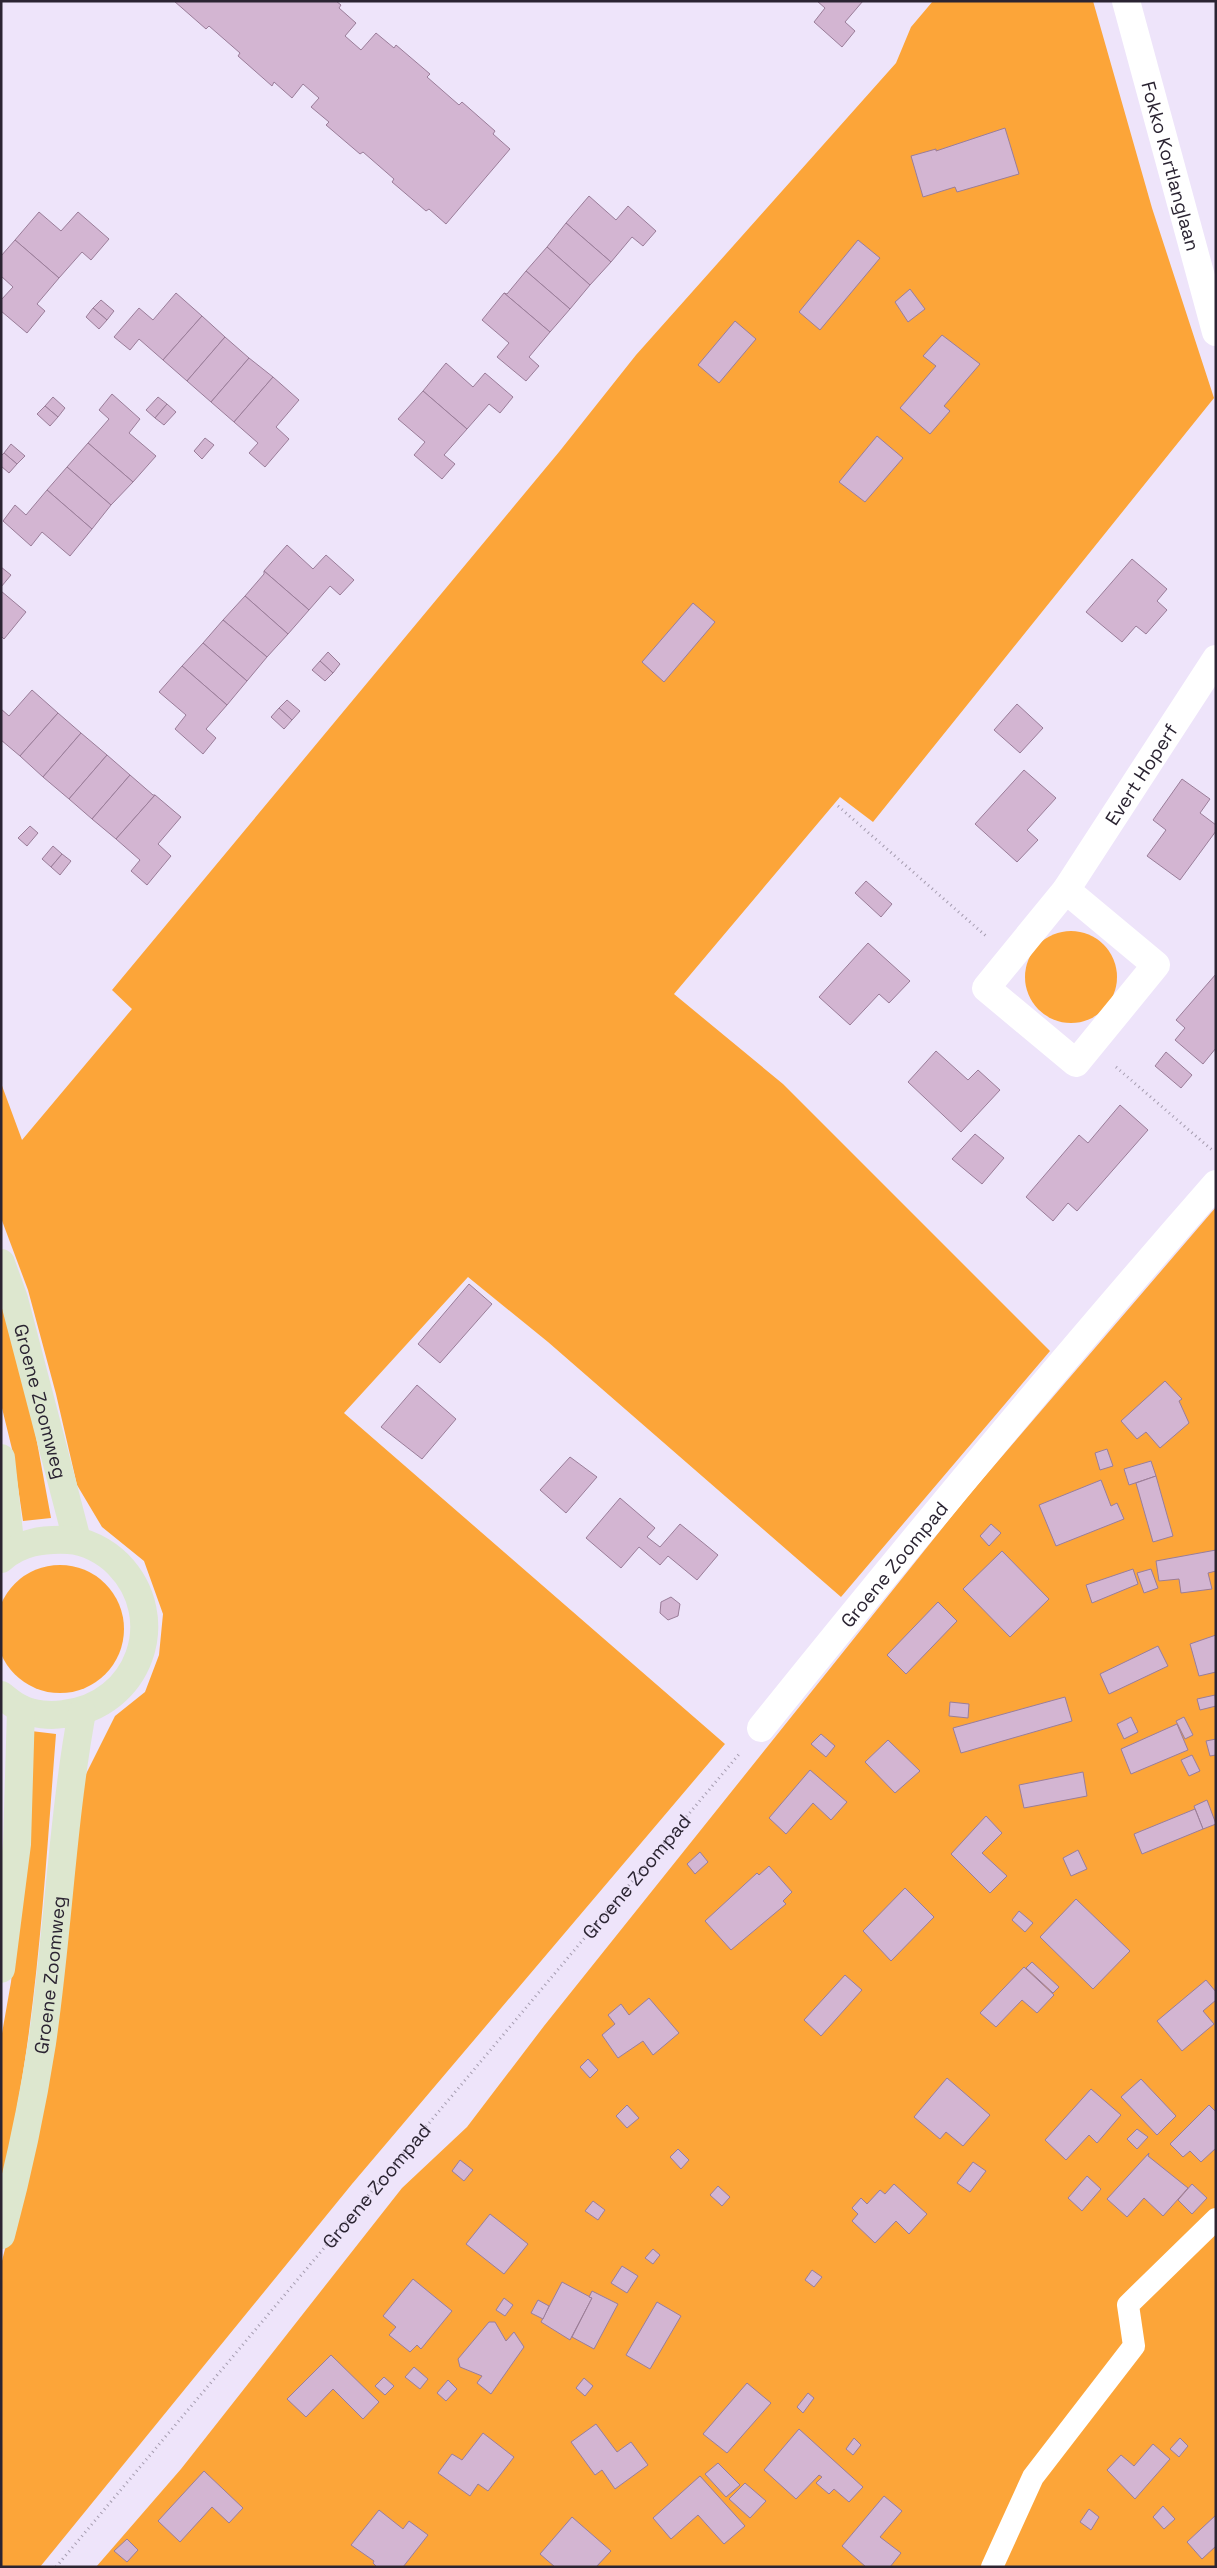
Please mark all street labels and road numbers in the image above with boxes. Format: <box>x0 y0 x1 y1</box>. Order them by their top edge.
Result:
street label: Fokko Kortlanglaan <box>1135 78 1205 254</box>
street label: Evert Hoperf <box>1100 719 1184 830</box>
street label: Groene Zoomweg <box>8 1321 72 1482</box>
street label: Groene Zoompad <box>835 1496 954 1633</box>
street label: Groene Zoompad <box>577 1809 696 1944</box>
street label: Groene Zoomweg <box>28 1895 72 2056</box>
street label: Groene Zoompad <box>317 2118 436 2254</box>

